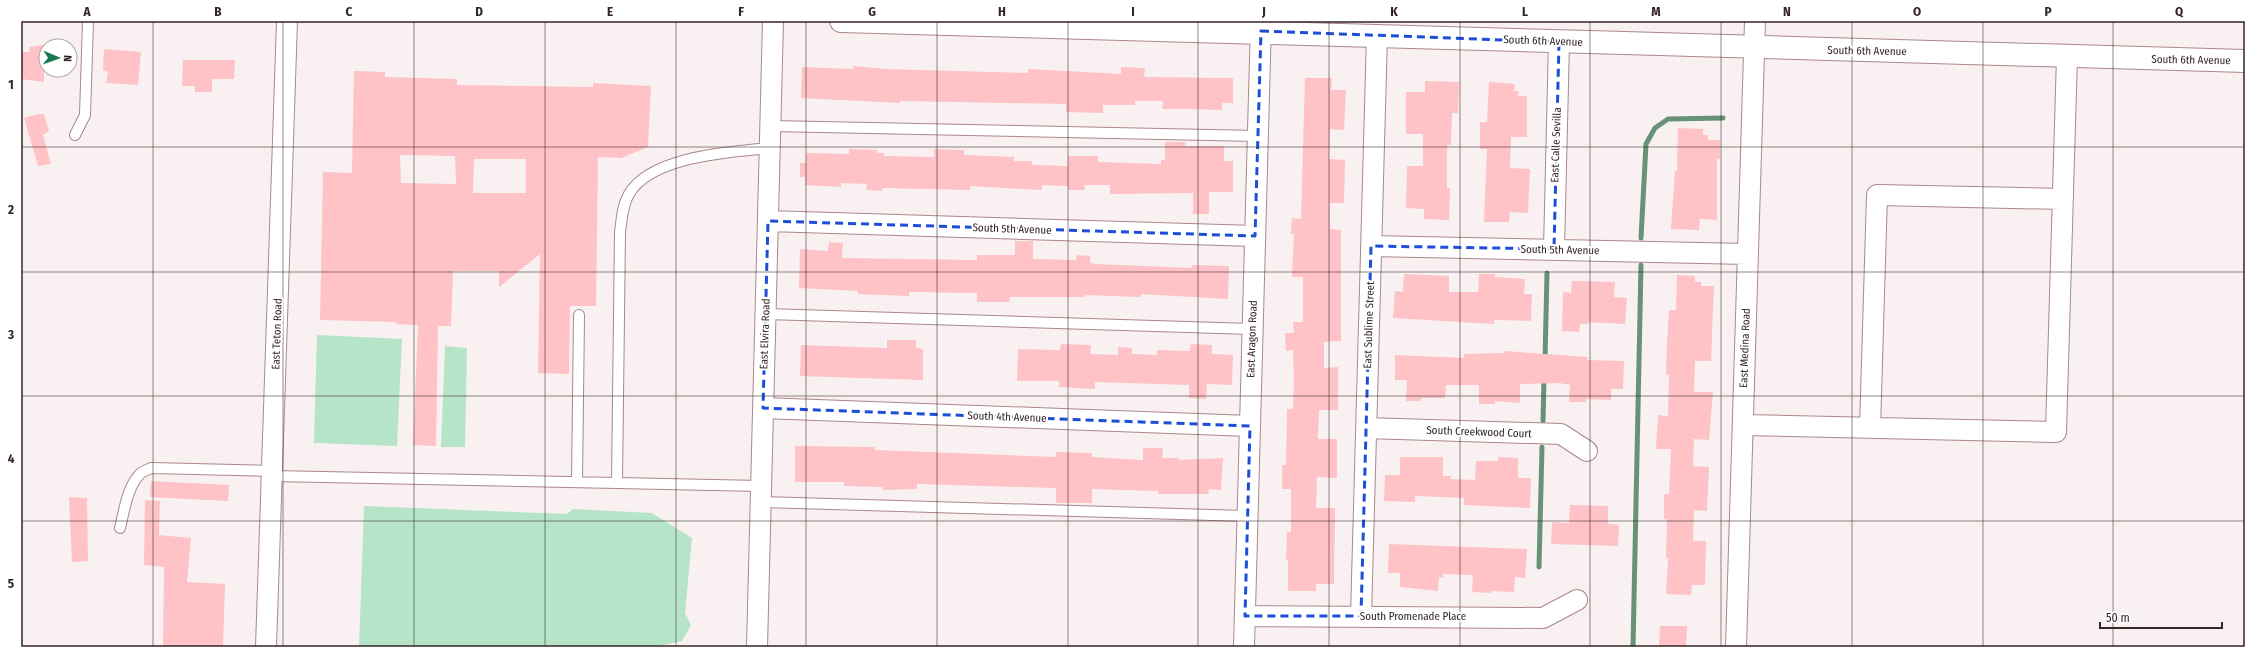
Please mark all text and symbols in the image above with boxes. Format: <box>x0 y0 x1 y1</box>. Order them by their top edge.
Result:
text: A <box>82 4 91 19</box>
text: B <box>214 4 222 19</box>
text: C <box>346 4 353 19</box>
text: D <box>475 4 483 19</box>
text: E <box>607 4 613 19</box>
text: F <box>738 4 744 19</box>
text: G <box>868 4 876 19</box>
text: H <box>998 4 1006 19</box>
text: I <box>1131 4 1135 19</box>
text: J <box>1261 4 1266 19</box>
text: K <box>1390 4 1398 19</box>
text: L <box>1522 4 1528 19</box>
text: M <box>1651 4 1661 19</box>
text: N <box>1783 4 1791 19</box>
text: O <box>1913 4 1921 19</box>
text: P <box>2044 4 2052 19</box>
text: Q <box>2175 4 2184 19</box>
street label: South 6th Avenue <box>1503 33 1583 49</box>
north arrow <box>38 38 78 78</box>
street label: South 6th Avenue <box>1827 44 1907 58</box>
street label: South 6th Avenue <box>2151 53 2231 67</box>
text: N <box>61 55 74 62</box>
text: 1 <box>8 77 14 92</box>
street label: East Calle Sevilla <box>1548 107 1564 183</box>
text: 2 <box>7 202 14 217</box>
street label: South 5th Avenue <box>972 221 1052 237</box>
street label: South 5th Avenue <box>1520 243 1600 257</box>
street label: East Sublime Street <box>1361 281 1377 369</box>
street label: East Teton Road <box>269 298 285 370</box>
street label: East Elvira Road <box>757 298 773 370</box>
street label: East Aragon Road <box>1244 300 1260 378</box>
street label: East Medina Road <box>1737 308 1753 388</box>
text: 3 <box>7 327 14 342</box>
street label: South 4th Avenue <box>967 409 1047 425</box>
street label: South Creekwood Court <box>1426 424 1532 440</box>
text: 4 <box>8 451 15 466</box>
text: 5 <box>8 576 14 591</box>
scale bar <box>2100 604 2222 630</box>
street label: South Promenade Place <box>1360 610 1466 623</box>
text: 50 m <box>2106 611 2130 625</box>

